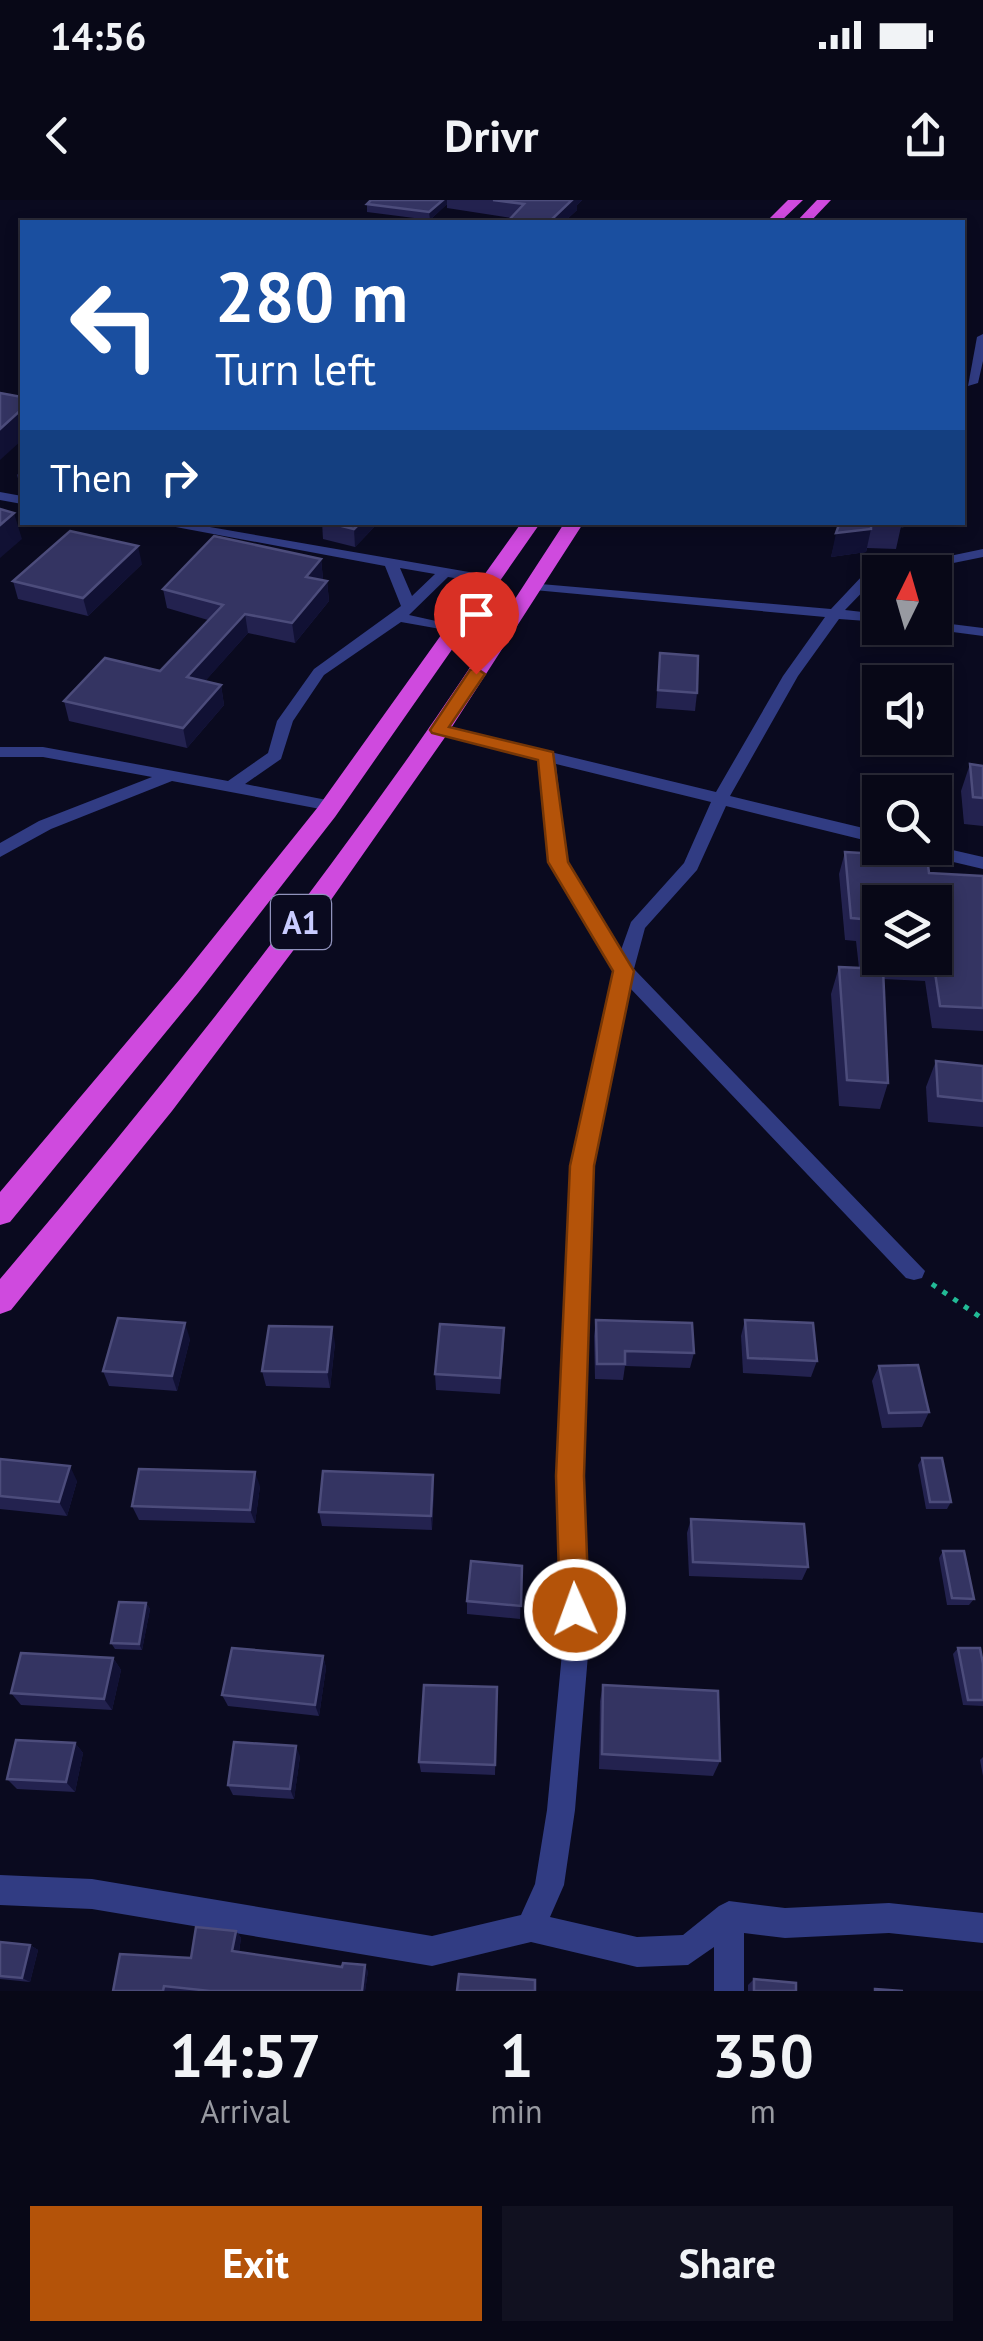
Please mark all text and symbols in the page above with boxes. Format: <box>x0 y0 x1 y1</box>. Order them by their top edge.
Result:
text: 14:56 <box>50 11 146 60</box>
text: Drivr <box>444 106 539 164</box>
icon: back <box>30 108 85 163</box>
icon: share <box>898 108 953 163</box>
text: 280 m <box>215 251 408 341</box>
icon: left <box>50 260 180 390</box>
text: Turn left <box>215 339 376 397</box>
icon: right <box>152 450 207 505</box>
text: Then <box>50 453 132 502</box>
north arrow <box>862 555 952 645</box>
map controls <box>862 555 952 975</box>
pin <box>434 572 519 675</box>
icon: arrive <box>449 587 504 642</box>
button: sound <box>862 665 952 755</box>
button: search <box>862 775 952 865</box>
button: layers <box>862 885 952 975</box>
road number: A1 <box>271 895 331 949</box>
position arrow <box>523 1558 627 1662</box>
text: 14:57 <box>169 2016 321 2094</box>
text: 1 <box>500 2016 534 2094</box>
text: 350 <box>712 2016 814 2094</box>
text: Arrival <box>200 2090 290 2132</box>
text: min <box>491 2090 543 2132</box>
text: m <box>750 2090 776 2132</box>
button: Exit <box>30 2206 482 2321</box>
button: Share <box>502 2206 953 2321</box>

